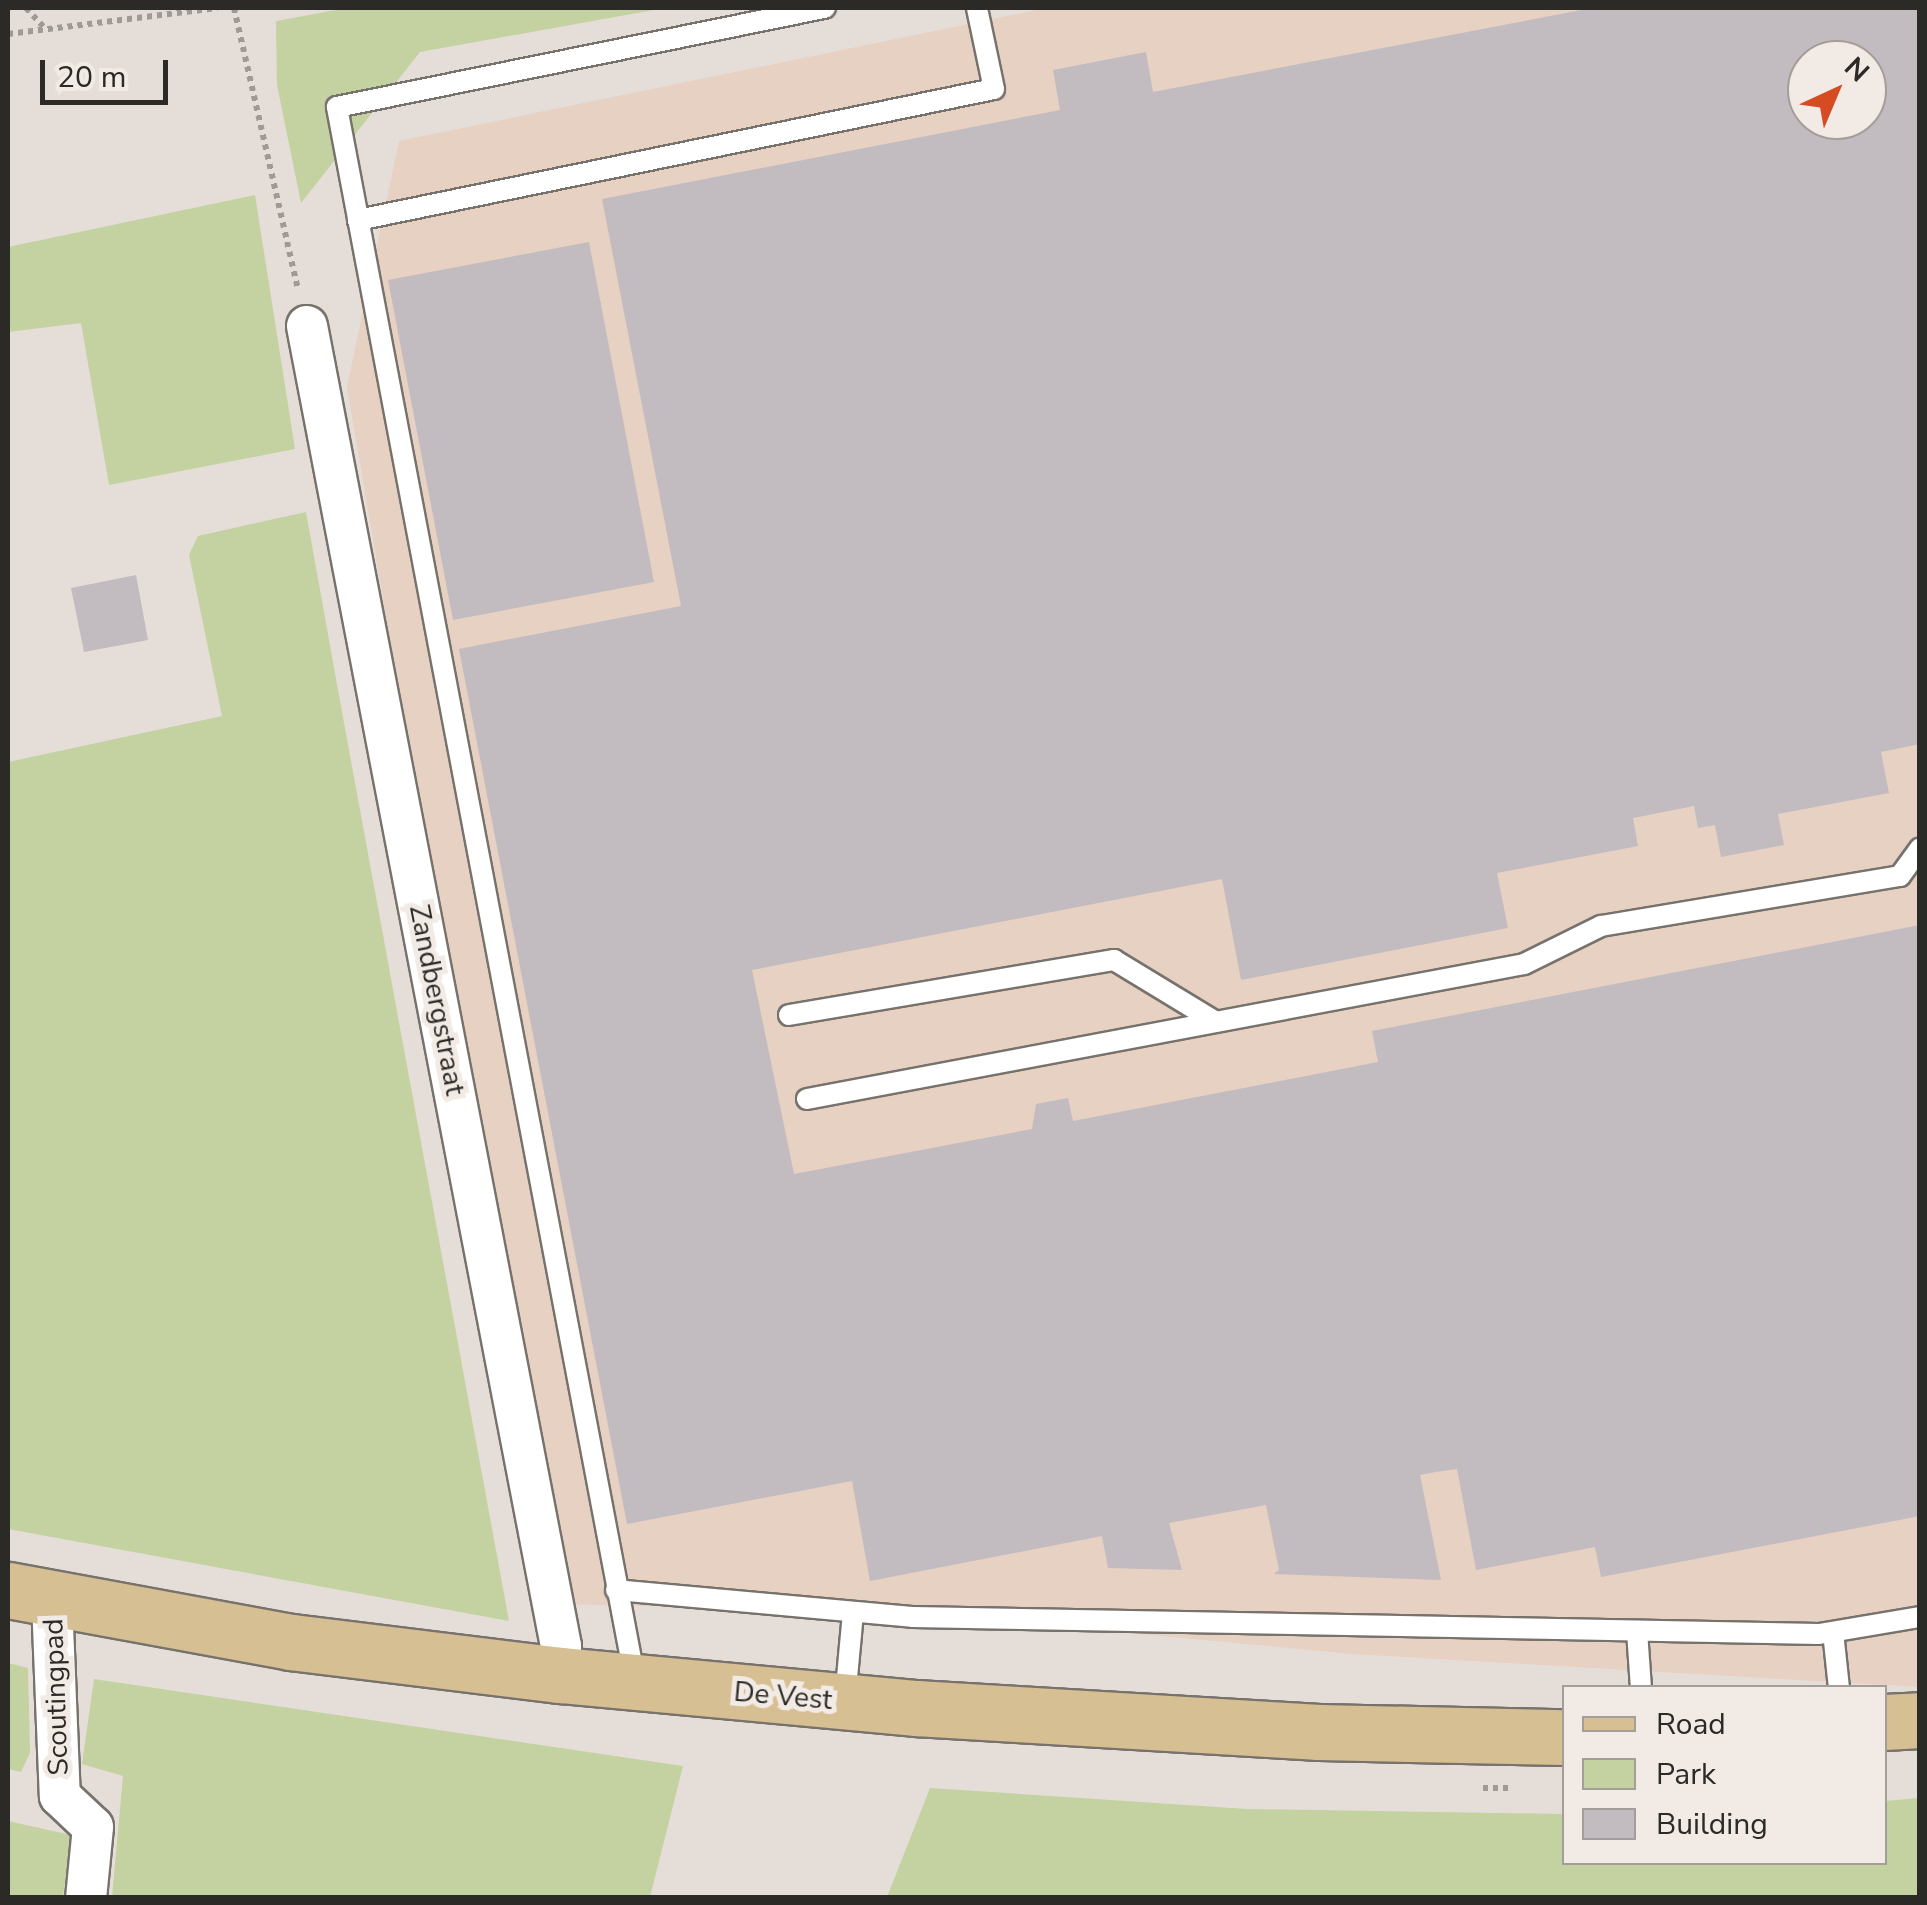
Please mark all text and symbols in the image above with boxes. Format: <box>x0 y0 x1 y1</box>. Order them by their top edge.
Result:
scale bar <box>45 40 172 102</box>
north arrow <box>1787 40 1887 140</box>
text: N <box>1836 49 1877 91</box>
text: 20 m <box>57 57 126 98</box>
street label: Zandbergstraat <box>402 902 472 1098</box>
street label: Scoutingpad <box>36 1618 76 1776</box>
street label: De Vest <box>732 1675 834 1717</box>
legend <box>1562 1685 1887 1865</box>
text: Road <box>1656 1704 1726 1745</box>
text: Park <box>1656 1754 1716 1795</box>
text: Building <box>1656 1804 1768 1845</box>

